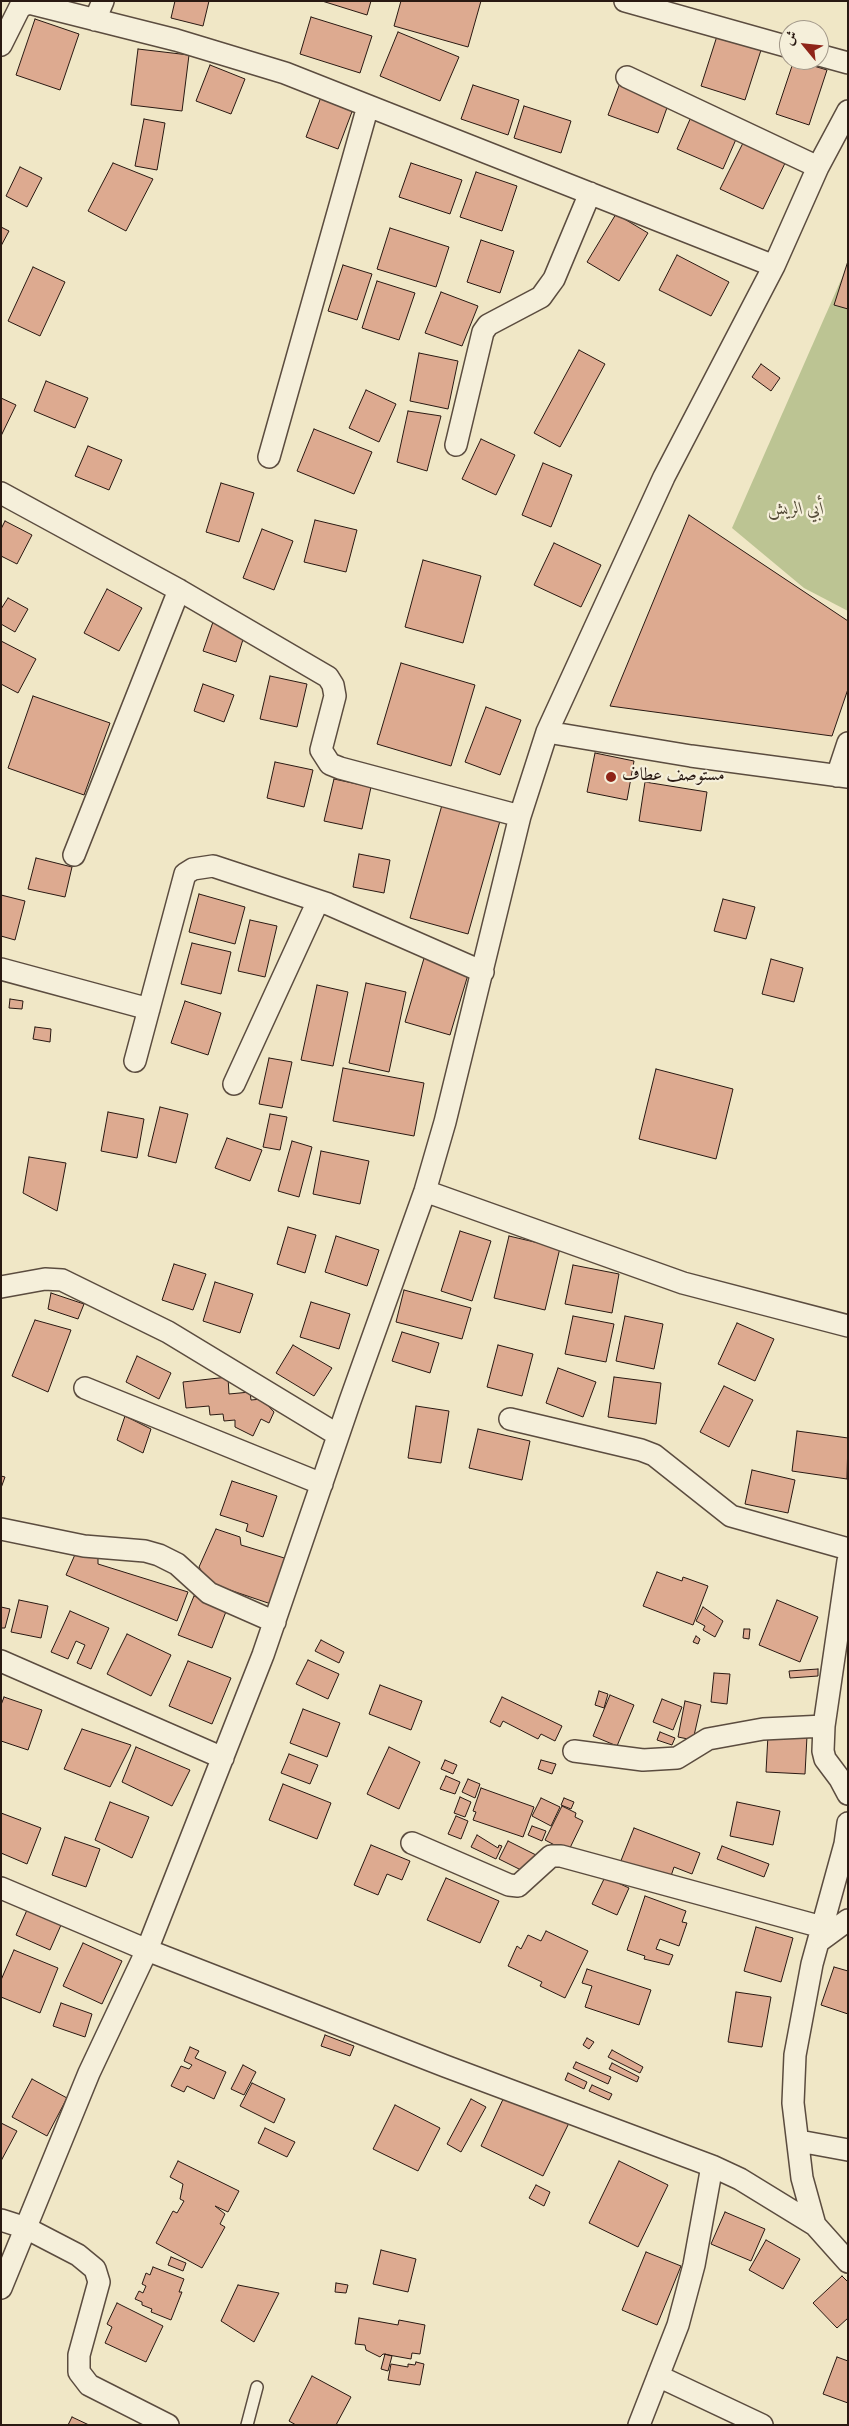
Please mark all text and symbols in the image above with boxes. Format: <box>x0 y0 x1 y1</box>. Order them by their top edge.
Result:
north arrow <box>779 20 829 70</box>
text: ش <box>780 28 804 49</box>
park label: أبي الريش <box>767 500 825 522</box>
place label: مستوصف عطاف <box>622 766 725 788</box>
marker: مستوصف عطاف <box>604 770 618 784</box>

